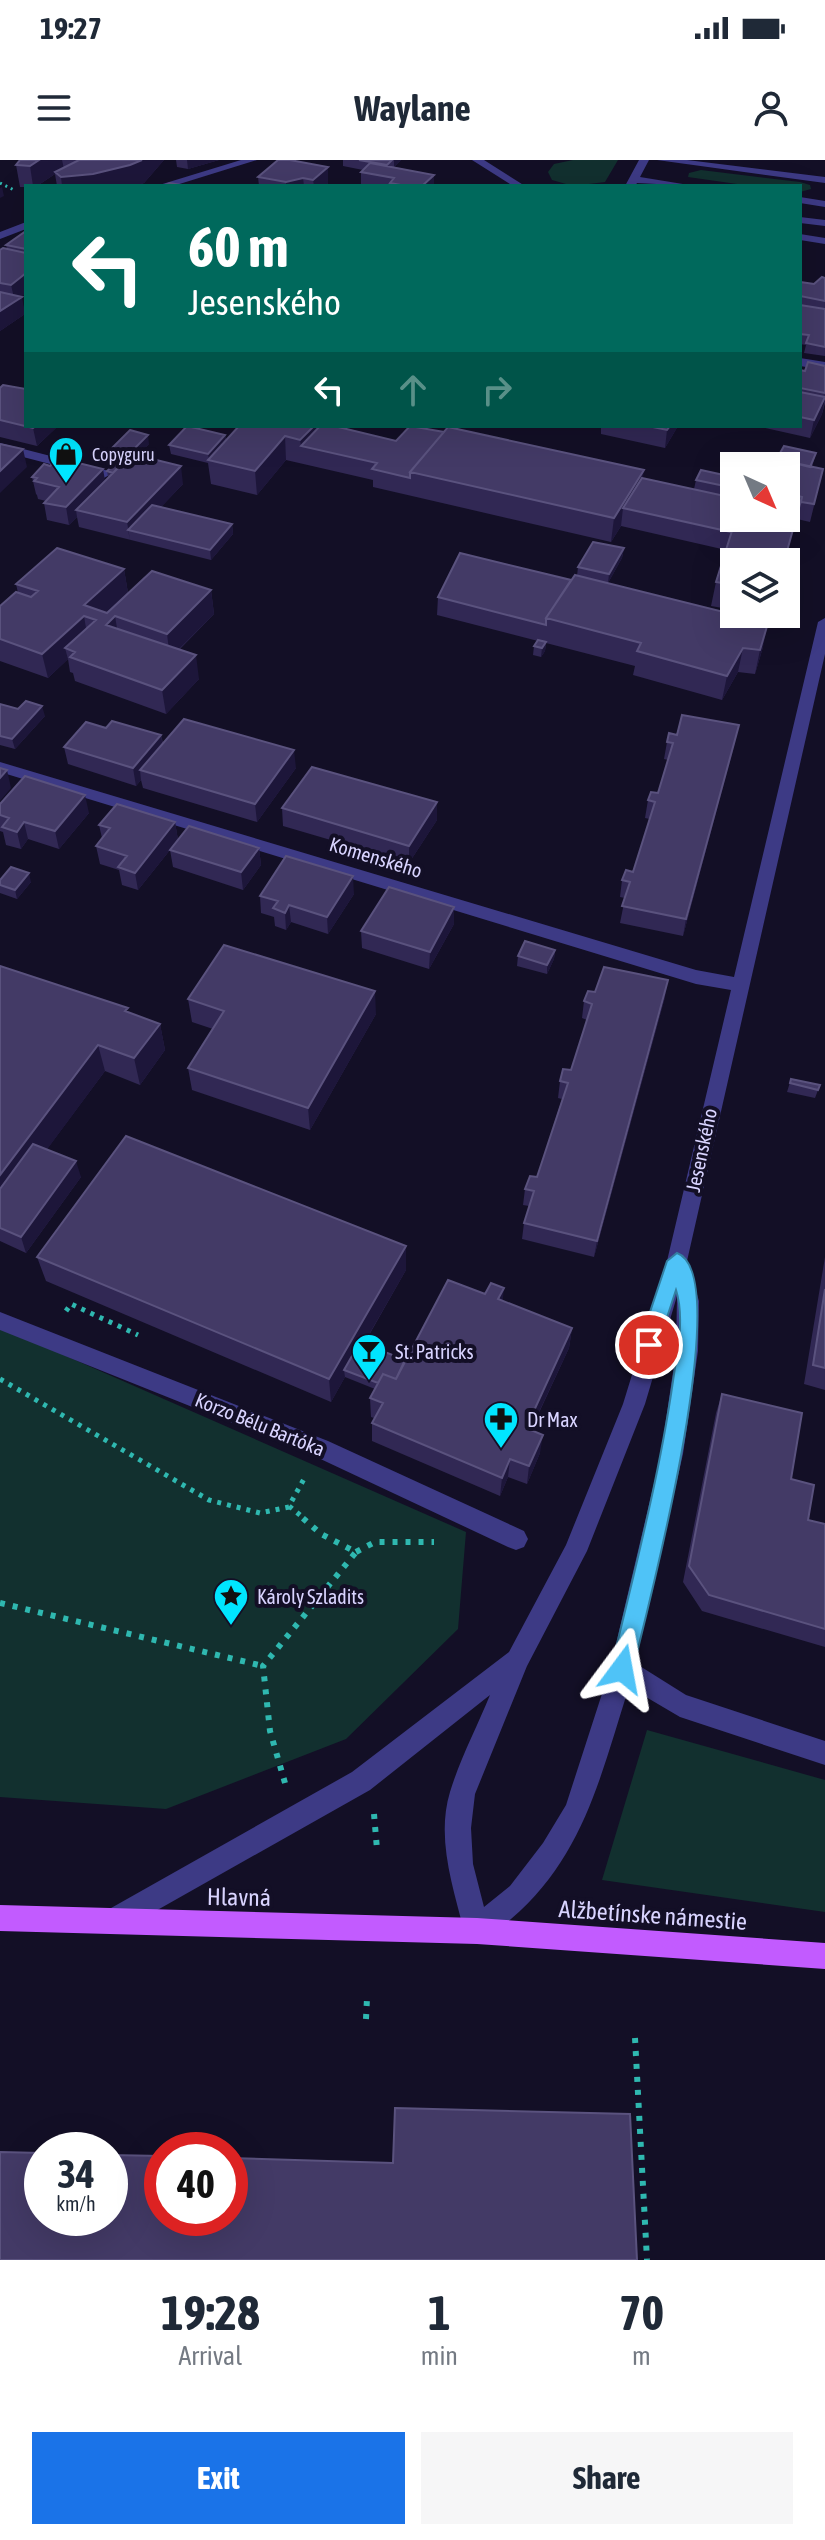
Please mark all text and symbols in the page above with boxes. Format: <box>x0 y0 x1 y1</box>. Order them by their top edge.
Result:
text: 19:27 <box>40 11 102 45</box>
icon: menu <box>32 86 76 130</box>
icon: person <box>749 86 793 130</box>
text: Waylane <box>354 87 471 129</box>
text: 60 m <box>188 215 289 279</box>
icon: left <box>56 216 160 320</box>
text: Jesenského <box>188 281 341 323</box>
icon: left <box>307 368 351 412</box>
icon: ahead <box>391 368 435 412</box>
icon: right <box>475 368 519 412</box>
shop icon: Copyguru <box>47 435 85 485</box>
place label: Copyguru <box>92 444 155 465</box>
north arrow <box>720 452 800 532</box>
map controls <box>720 452 800 628</box>
button: layers <box>720 548 800 628</box>
street label: Komenského <box>327 832 425 882</box>
street label: Jesenského <box>681 1106 721 1194</box>
pin <box>615 1311 683 1379</box>
icon: arrive <box>627 1323 671 1367</box>
bar icon: St. Patricks <box>350 1332 388 1382</box>
place label: St. Patricks <box>395 1340 474 1363</box>
street label: Korzo Bélu Bartóka <box>192 1388 328 1460</box>
pharmacy icon: Dr Max <box>482 1400 520 1450</box>
place label: Dr Max <box>527 1408 578 1431</box>
place icon: Károly Szladits <box>212 1577 250 1627</box>
place label: Károly Szladits <box>257 1585 364 1608</box>
position arrow <box>580 1627 664 1711</box>
street label: Hlavná <box>207 1883 271 1911</box>
street label: Alžbetínske námestie <box>558 1895 748 1935</box>
speed limit sign: 40 <box>144 2132 248 2236</box>
text: 34 <box>57 2151 95 2196</box>
text: km/h <box>56 2192 96 2215</box>
text: 19:28 <box>161 2285 260 2340</box>
text: 1 <box>428 2285 451 2340</box>
text: 70 <box>619 2285 664 2340</box>
text: Arrival <box>179 2341 242 2371</box>
text: min <box>421 2341 458 2371</box>
text: m <box>632 2341 651 2371</box>
button: Exit <box>32 2432 405 2524</box>
button: Share <box>421 2432 793 2524</box>

